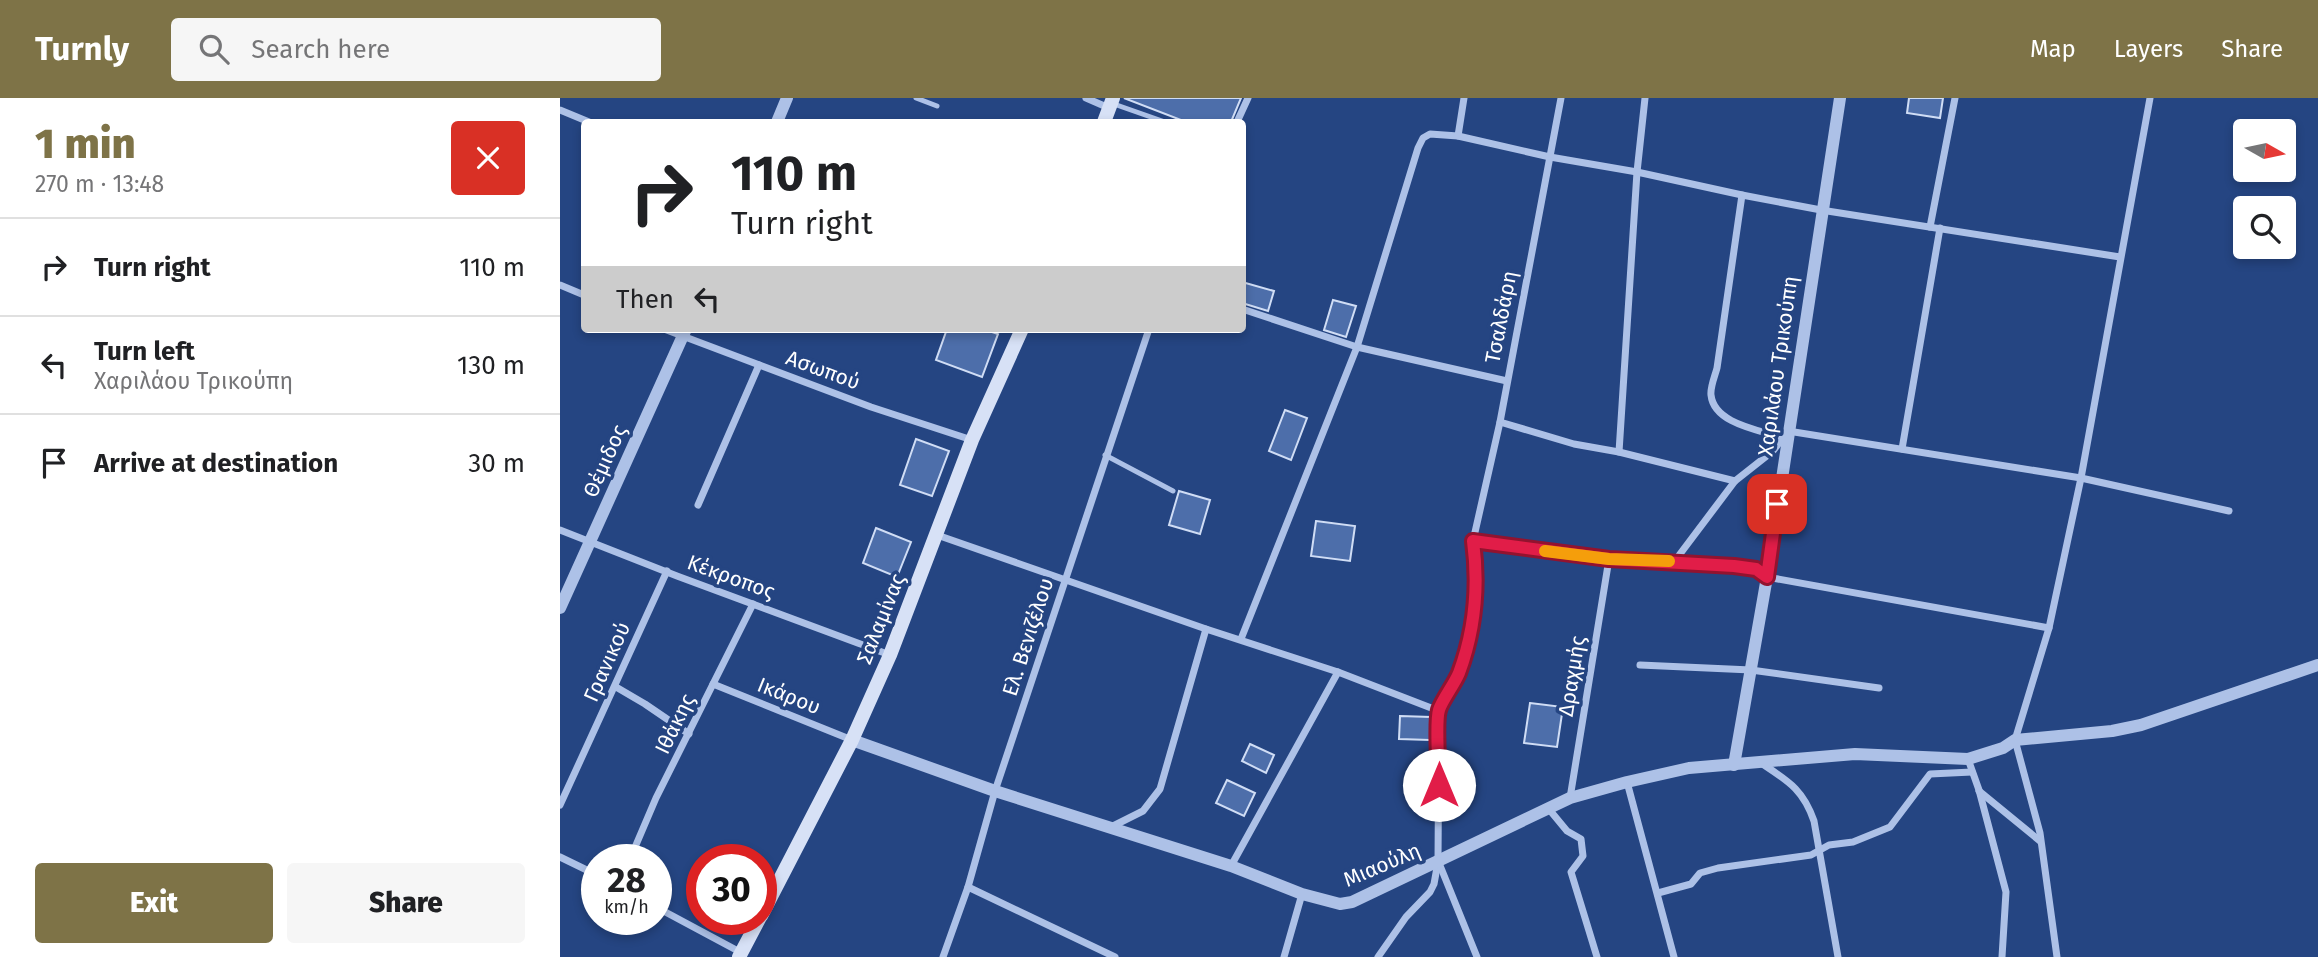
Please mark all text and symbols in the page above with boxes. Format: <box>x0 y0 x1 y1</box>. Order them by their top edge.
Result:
search box <box>171 18 661 81</box>
text: Turnly <box>35 29 129 69</box>
icon: search <box>195 30 233 68</box>
text: Search here <box>251 34 390 65</box>
text: Map <box>2030 35 2076 63</box>
text: Layers <box>2114 35 2183 63</box>
text: Share <box>2221 35 2283 63</box>
text: 1 min <box>35 119 136 169</box>
north arrow <box>2233 119 2296 182</box>
map controls <box>2233 119 2296 259</box>
button: close <box>451 121 525 195</box>
text: 110 m <box>731 144 857 203</box>
icon: right <box>616 147 707 238</box>
text: 270 m · 13:48 <box>35 170 164 198</box>
button: search <box>2233 196 2296 259</box>
text: Turn right <box>731 204 873 242</box>
icon: right <box>35 248 73 286</box>
text: Turn right <box>94 252 211 283</box>
text: 110 m <box>459 252 525 283</box>
street label: Τσαλδάρη <box>1479 269 1523 365</box>
street label: Χαριλάου Τρικούπη <box>1752 274 1804 458</box>
icon: left <box>688 280 726 318</box>
text: Then <box>616 284 674 315</box>
text: Turn left <box>94 336 195 367</box>
street label: Ασωπού <box>782 345 864 395</box>
icon: left <box>35 346 73 384</box>
text: 130 m <box>457 350 525 381</box>
text: Χαριλάου Τρικούπη <box>94 367 293 395</box>
street label: Θέμιδος <box>578 421 633 501</box>
icon: arrive <box>35 444 73 482</box>
text: Arrive at destination <box>94 448 338 479</box>
text: 30 m <box>468 448 525 479</box>
pin <box>1747 474 1807 534</box>
icon: arrive <box>1758 485 1796 523</box>
street label: Κέκροπος <box>684 549 779 605</box>
street label: Σαλαμίνας <box>851 570 911 668</box>
street label: Ελ. Βενιζέλου <box>997 575 1059 699</box>
street label: Γρανικού <box>578 618 636 706</box>
street label: Δραχμής <box>1553 634 1591 718</box>
street label: Ικάρου <box>754 672 824 720</box>
street label: Ιθάκης <box>649 689 701 758</box>
position arrow <box>1402 748 1476 822</box>
street label: Μιαούλη <box>1339 837 1425 893</box>
speed limit sign: 30 <box>686 844 777 935</box>
text: 28 <box>607 859 646 901</box>
button: Exit <box>35 863 273 943</box>
button: Share <box>287 863 525 943</box>
text: km/h <box>604 896 649 918</box>

